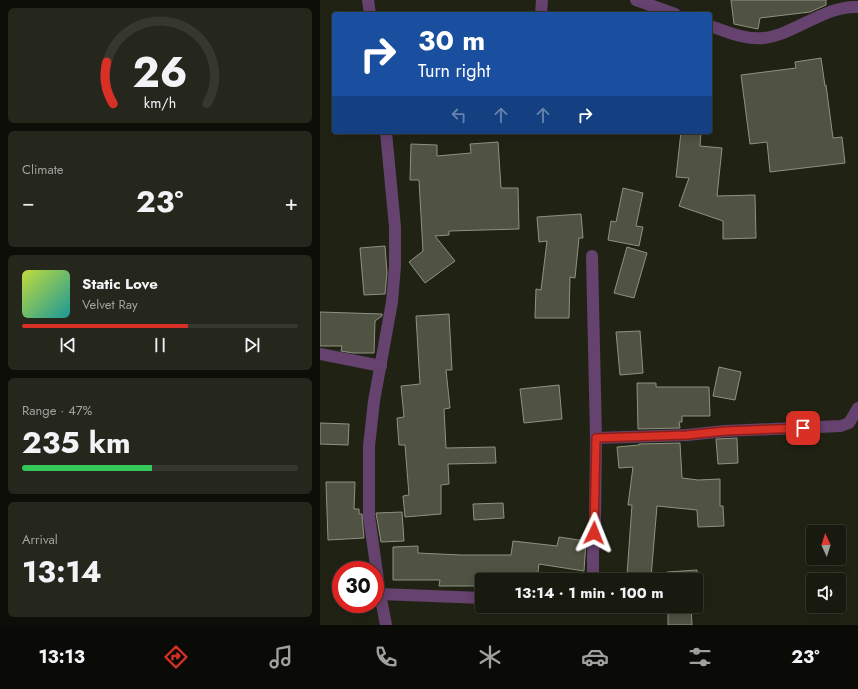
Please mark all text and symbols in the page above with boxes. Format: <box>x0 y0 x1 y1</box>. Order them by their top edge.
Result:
text: 30 m <box>418 20 485 61</box>
icon: right <box>352 28 404 80</box>
text: 26 <box>132 42 188 103</box>
text: Turn right <box>418 58 490 84</box>
text: km/h <box>144 92 176 112</box>
icon: left <box>448 104 470 126</box>
icon: ahead <box>490 104 512 126</box>
icon: ahead <box>532 104 554 126</box>
icon: right <box>574 104 596 126</box>
text: Climate <box>22 160 63 179</box>
text: 23° <box>136 180 183 223</box>
text: − <box>22 186 35 218</box>
text: + <box>284 186 298 218</box>
text: Static Love <box>82 273 158 295</box>
text: Velvet Ray <box>82 295 138 314</box>
icon: previous <box>57 334 79 356</box>
icon: pause <box>149 334 171 356</box>
icon: next <box>241 334 263 356</box>
text: Range · 47% <box>22 401 92 420</box>
pin <box>786 411 820 445</box>
icon: arrive <box>792 417 814 439</box>
text: 235 km <box>22 421 131 464</box>
position arrow <box>573 512 615 554</box>
north arrow <box>806 525 846 565</box>
map controls <box>806 525 846 613</box>
text: Arrival <box>22 530 58 549</box>
text: 13:14 <box>22 550 102 593</box>
speed limit sign: 30 <box>332 561 384 613</box>
button: sound <box>806 573 846 613</box>
text: 13:14 · 1 min · 100 m <box>514 582 664 604</box>
icon: directions <box>162 643 190 671</box>
icon: music <box>267 643 295 671</box>
icon: phone <box>372 643 400 671</box>
icon: climate <box>476 643 504 671</box>
icon: car <box>581 643 609 671</box>
icon: filters <box>686 643 714 671</box>
text: 13:13 <box>38 644 85 670</box>
text: 23° <box>791 644 820 670</box>

